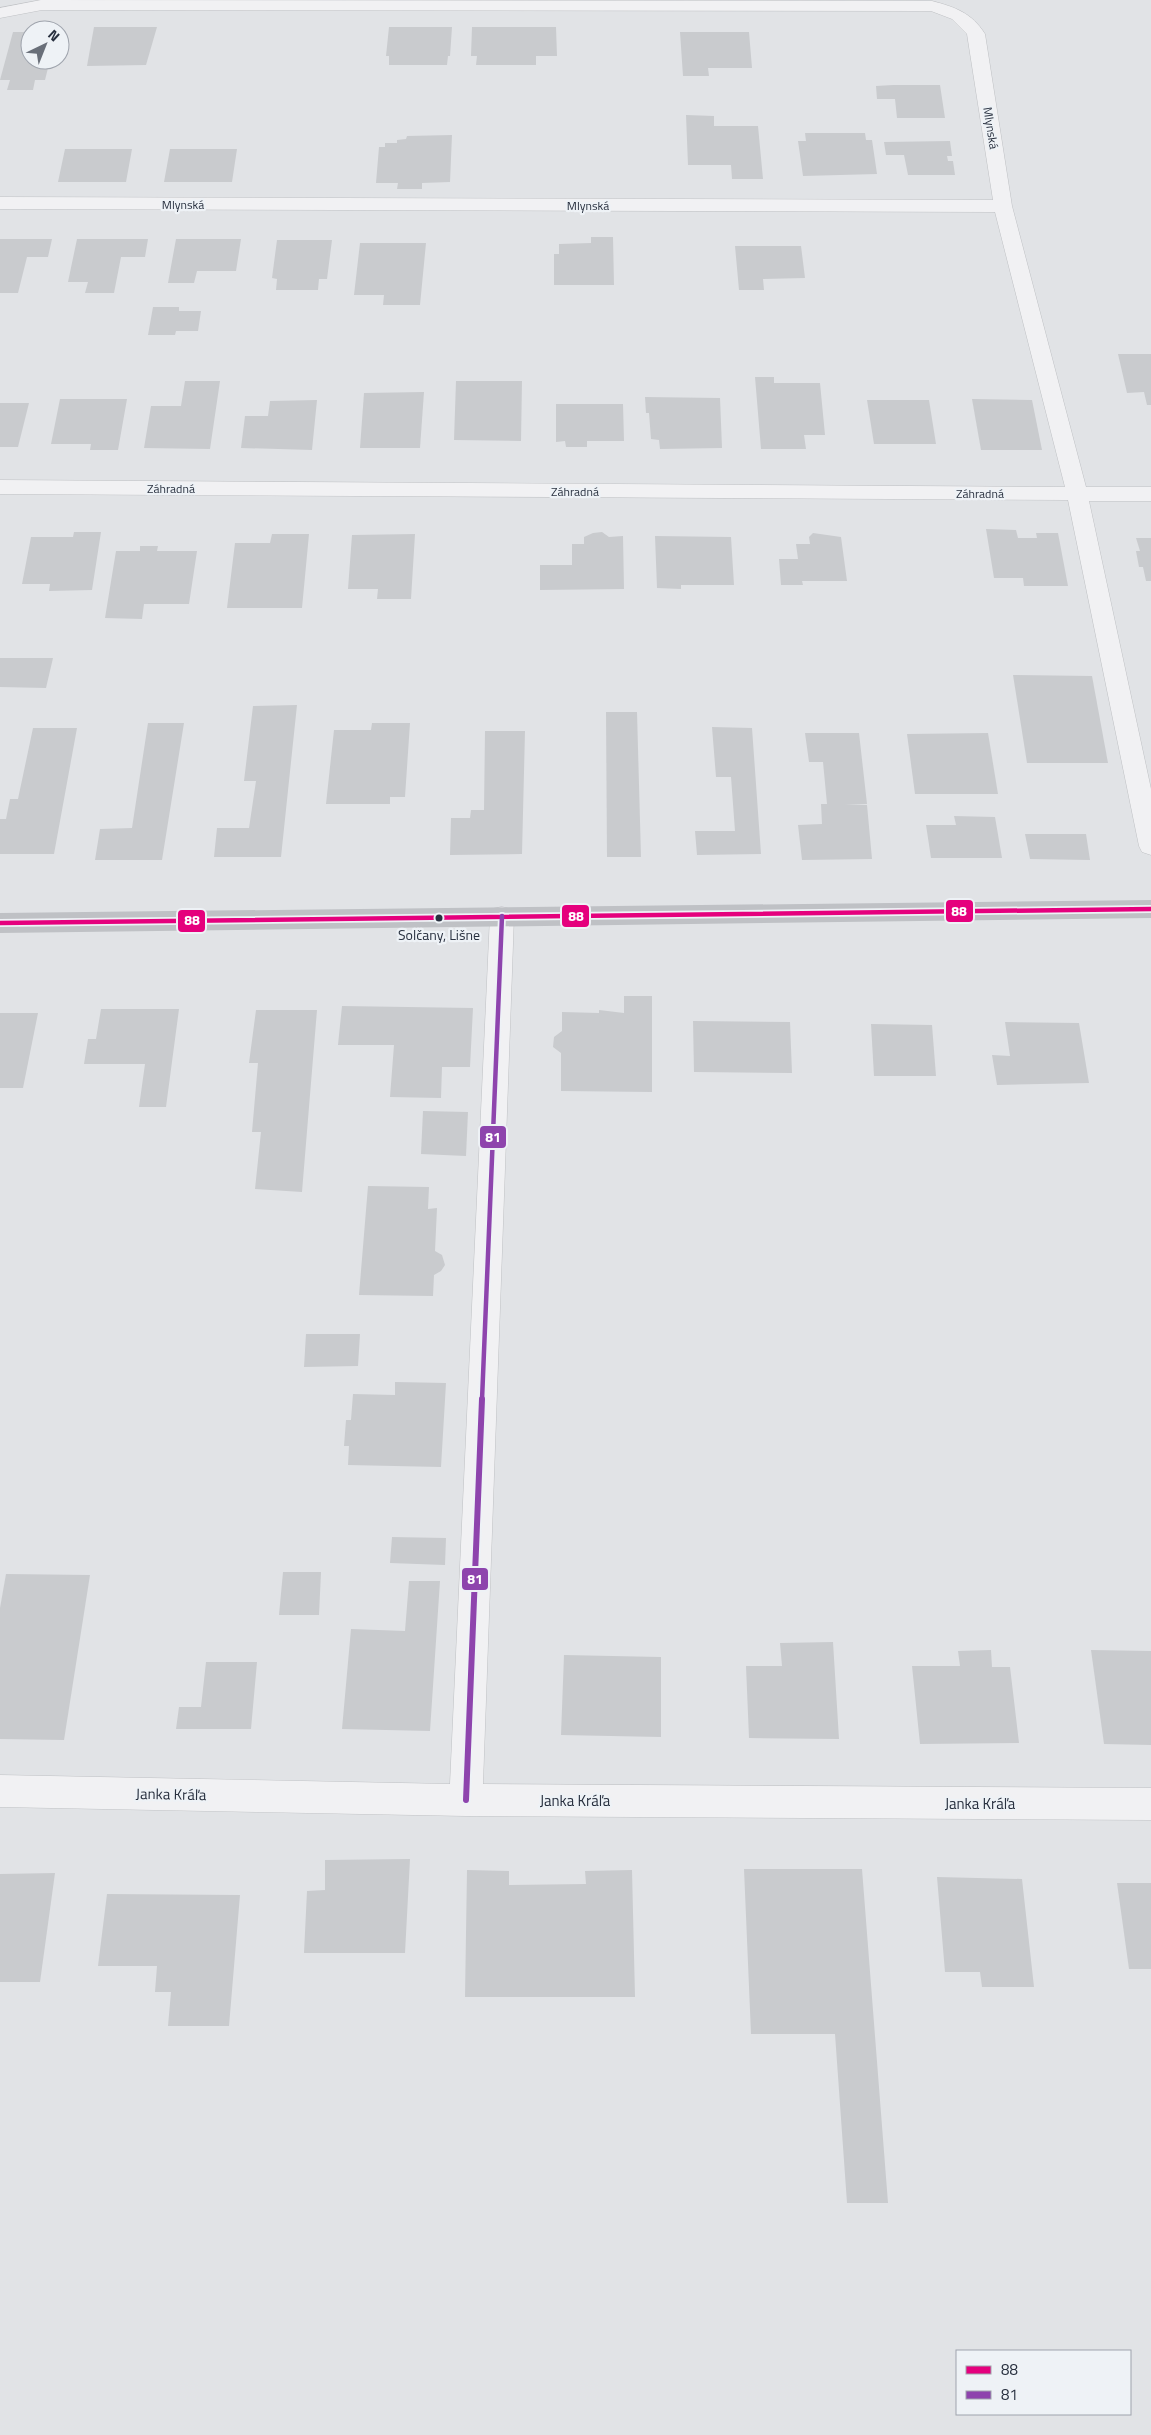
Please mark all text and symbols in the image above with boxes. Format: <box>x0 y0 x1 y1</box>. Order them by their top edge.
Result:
north arrow <box>20 20 70 70</box>
text: N <box>43 24 65 46</box>
street label: Mlynská <box>978 106 1004 150</box>
street label: Mlynská <box>162 195 204 214</box>
street label: Mlynská <box>567 196 609 215</box>
street label: Záhradná <box>147 479 195 498</box>
street label: Záhradná <box>551 482 599 501</box>
street label: Záhradná <box>956 484 1004 503</box>
line badge: 88 <box>945 899 974 923</box>
text: 88 <box>951 900 967 921</box>
line badge: 88 <box>561 904 590 928</box>
text: 88 <box>568 905 584 926</box>
line badge: 88 <box>177 909 206 933</box>
text: 88 <box>184 909 200 930</box>
marker: Solčany, Lišne <box>434 913 444 923</box>
place label: Solčany, Lišne <box>398 924 480 945</box>
line badge: 81 <box>479 1125 507 1149</box>
text: 81 <box>485 1126 501 1147</box>
line badge: 81 <box>461 1567 489 1591</box>
text: 81 <box>467 1568 483 1589</box>
street label: Janka Kráľa <box>135 1782 207 1806</box>
street label: Janka Kráľa <box>540 1789 611 1812</box>
street label: Janka Kráľa <box>945 1792 1016 1815</box>
legend <box>956 2350 1131 2415</box>
text: 88 <box>1001 2358 1018 2381</box>
text: 81 <box>1001 2383 1018 2406</box>

